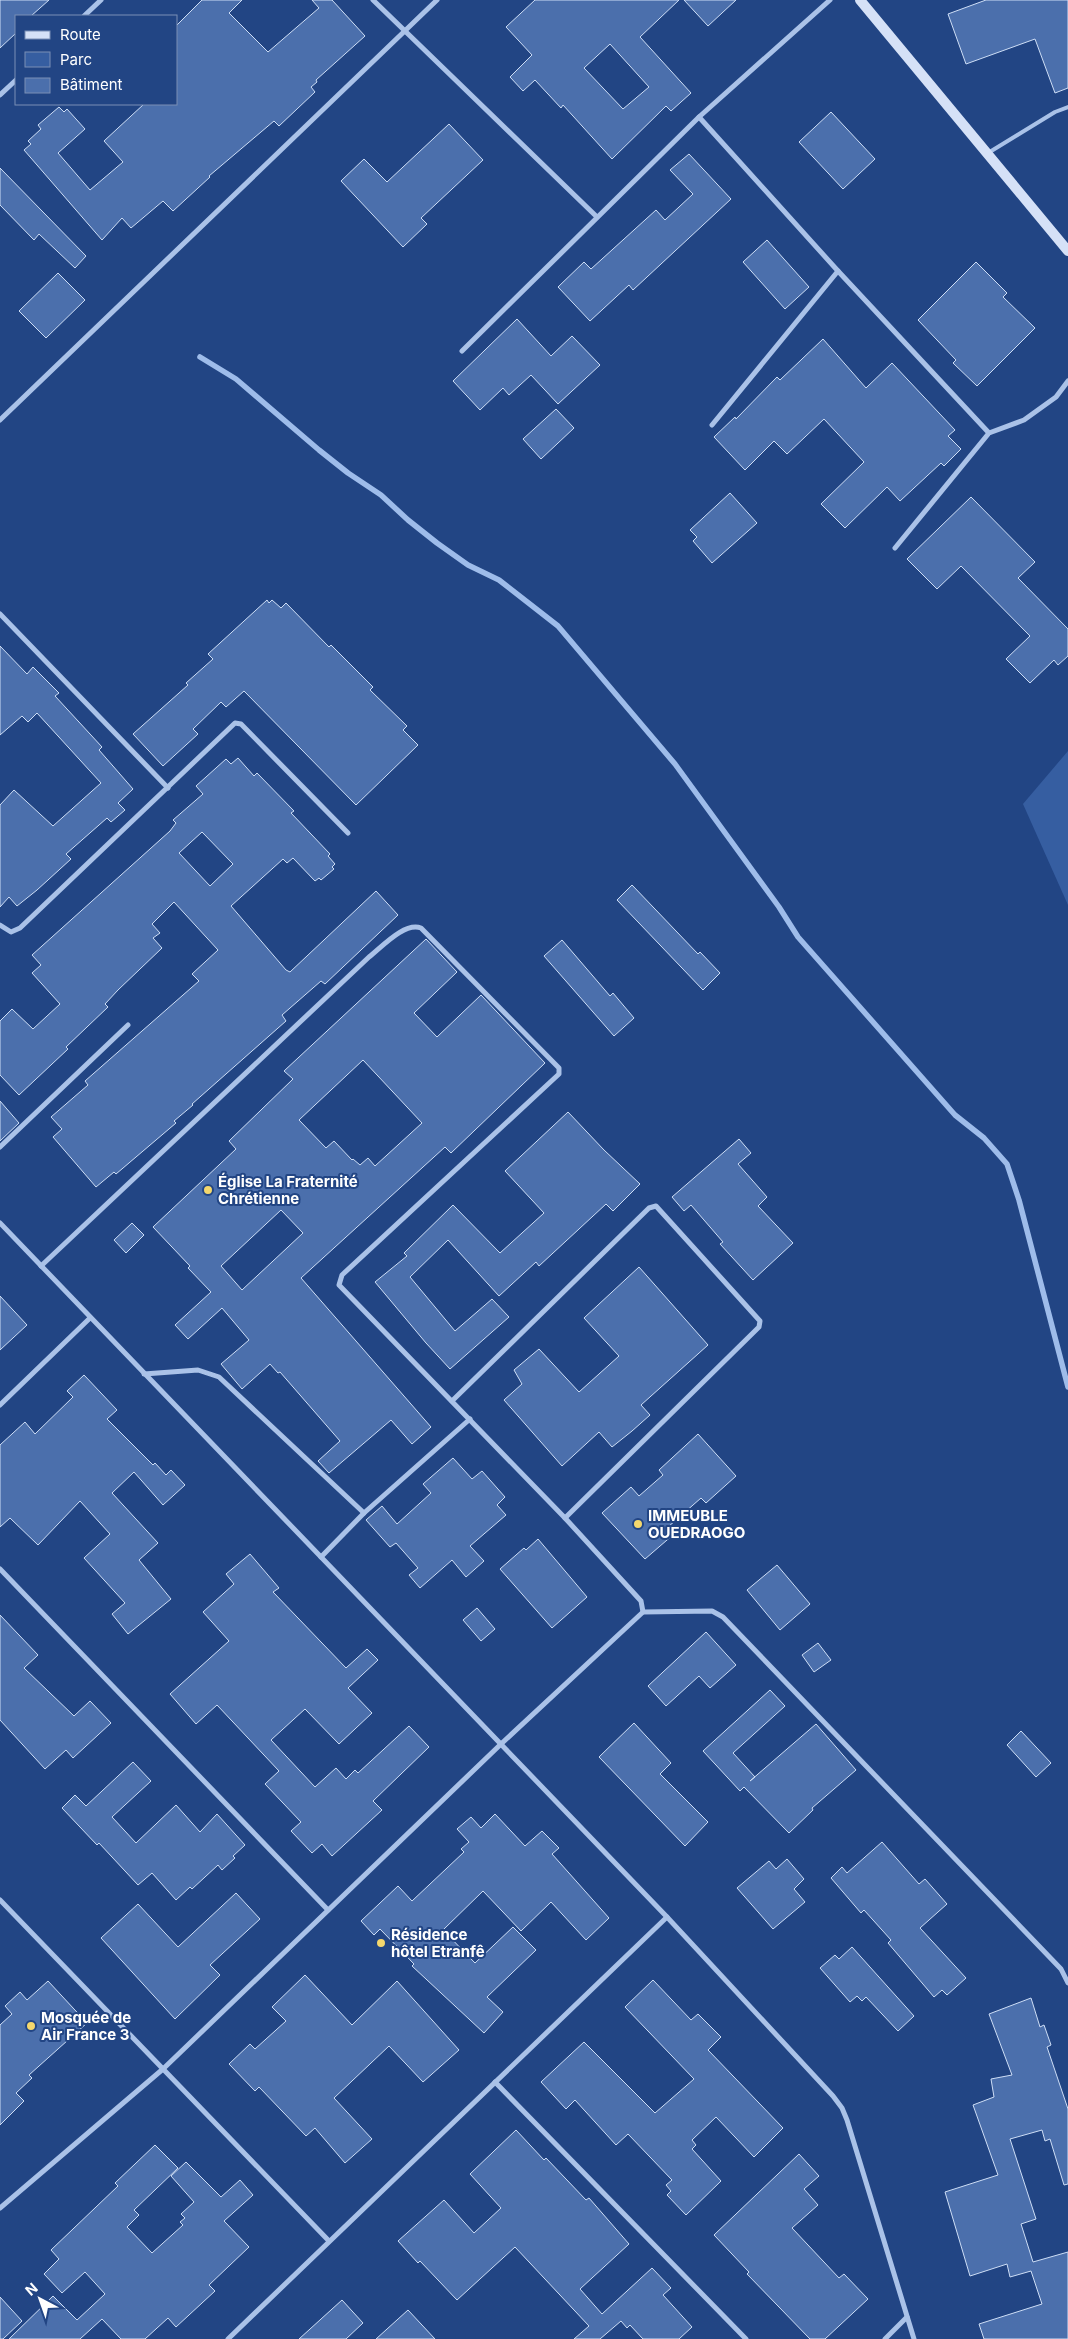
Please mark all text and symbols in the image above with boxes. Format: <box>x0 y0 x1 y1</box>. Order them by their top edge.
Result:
legend <box>15 15 178 105</box>
text: Route <box>60 25 101 44</box>
text: Parc <box>60 50 92 69</box>
text: Bâtiment <box>60 75 123 94</box>
place label: Église La Fraternité Chrétienne <box>218 1172 358 1208</box>
marker: Église La Fraternité Chrétienne <box>202 1184 214 1196</box>
place label: IMMEUBLE OUEDRAOGO <box>648 1506 745 1542</box>
marker: IMMEUBLE OUEDRAOGO <box>632 1518 644 1530</box>
place label: Résidence hôtel Etranfê <box>391 1925 485 1961</box>
marker: Résidence hôtel Etranfê <box>375 1937 387 1949</box>
place label: Mosquée de Air France 3 <box>41 2008 131 2044</box>
marker: Mosquée de Air France 3 <box>25 2020 37 2032</box>
north arrow <box>15 2274 65 2324</box>
text: N <box>22 2279 41 2299</box>

